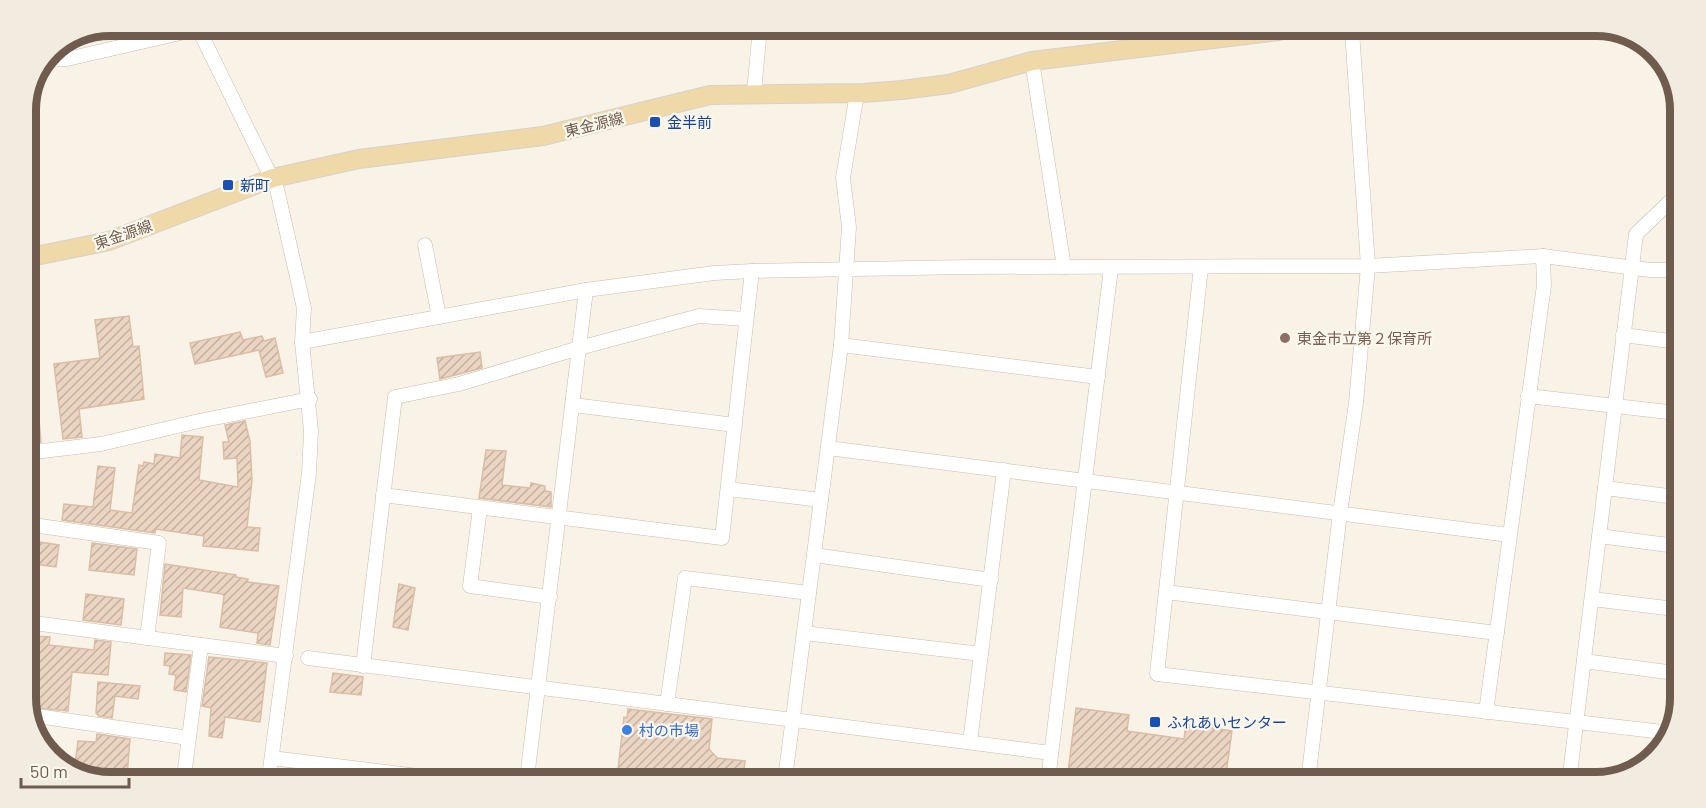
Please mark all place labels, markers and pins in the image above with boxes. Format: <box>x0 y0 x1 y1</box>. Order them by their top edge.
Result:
place label: 金半前 <box>667 113 712 131</box>
marker: 金半前 <box>648 115 662 129</box>
place label: 新町 <box>240 176 270 194</box>
marker: 新町 <box>221 178 235 192</box>
place label: 東金市立第２保育所 <box>1297 329 1432 347</box>
marker: 東金市立第２保育所 <box>1278 331 1292 345</box>
place label: ふれあいセンター <box>1167 713 1287 731</box>
marker: ふれあいセンター <box>1148 715 1162 729</box>
place label: 村の市場 <box>639 721 699 739</box>
marker: 村の市場 <box>620 723 634 737</box>

